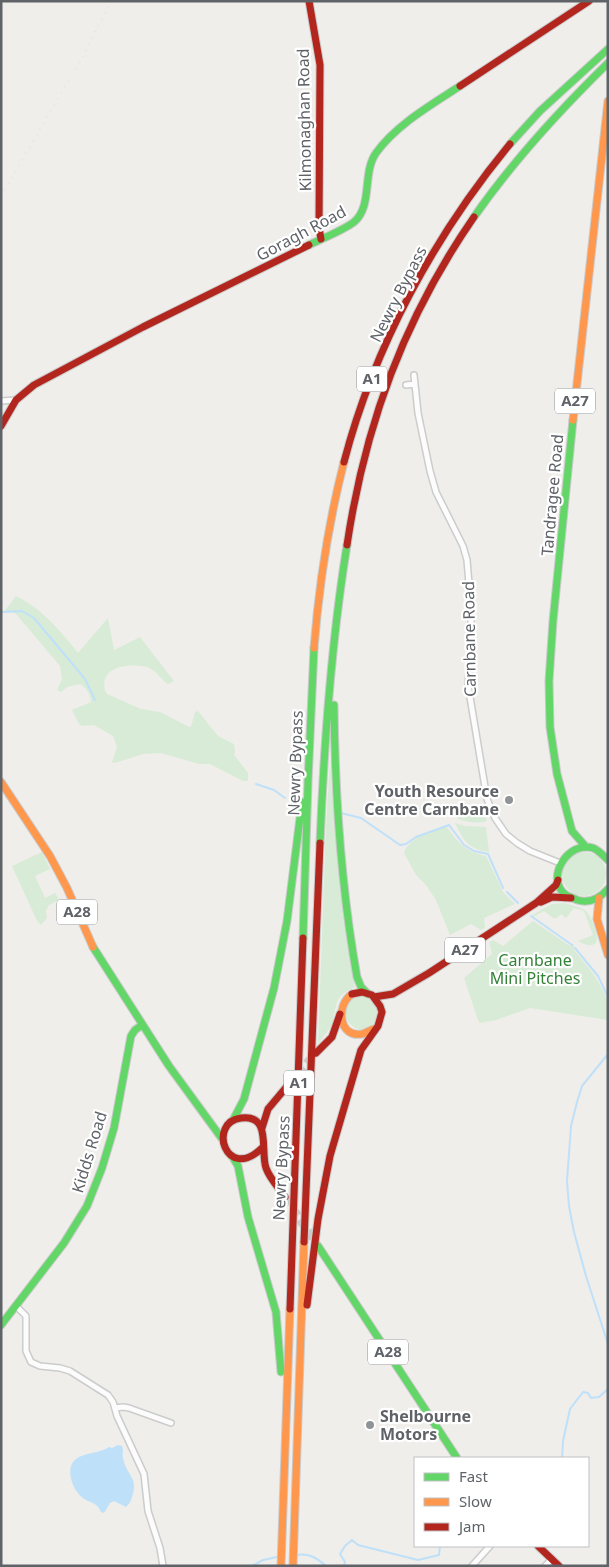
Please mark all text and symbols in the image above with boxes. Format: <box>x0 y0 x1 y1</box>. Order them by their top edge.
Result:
street label: Kilmonaghan Road <box>292 48 316 192</box>
street label: Goragh Road <box>252 200 350 266</box>
street label: Newry Bypass <box>364 242 432 346</box>
road number: A1 <box>357 366 387 392</box>
road number: A27 <box>555 388 595 414</box>
street label: Tandragee Road <box>536 433 568 557</box>
street label: Carnbane Road <box>457 581 481 697</box>
street label: Newry Bypass <box>282 710 308 816</box>
place label: Youth Resource Centre Carnbane <box>364 780 499 820</box>
marker: Youth Resource Centre Carnbane <box>503 794 515 806</box>
road number: A28 <box>57 900 97 924</box>
road number: A27 <box>445 938 485 962</box>
park label: Carnbane Mini Pitches <box>490 949 580 989</box>
road number: A1 <box>284 1070 314 1096</box>
street label: Kidds Road <box>66 1109 112 1195</box>
street label: Newry Bypass <box>267 1115 295 1221</box>
road number: A28 <box>368 1340 408 1364</box>
place label: Shelbourne Motors <box>380 1405 471 1445</box>
marker: Shelbourne Motors <box>364 1419 376 1431</box>
legend <box>414 1457 589 1547</box>
text: Fast <box>459 1466 488 1486</box>
text: Slow <box>459 1491 492 1511</box>
text: Jam <box>457 1516 486 1536</box>

